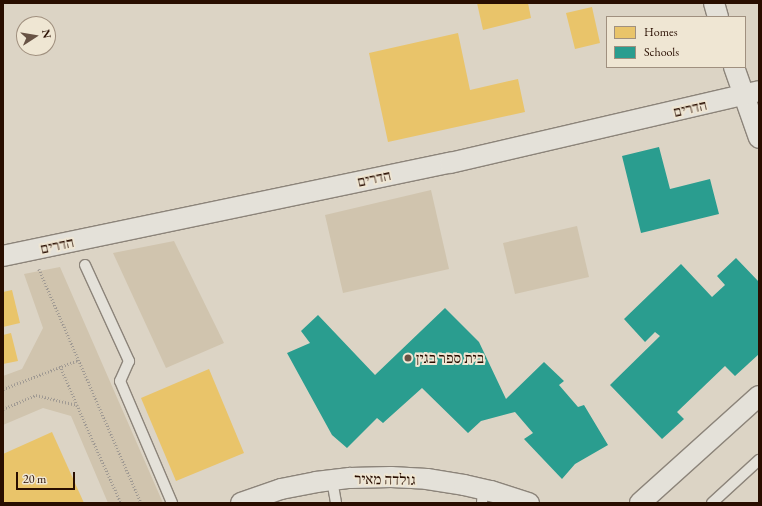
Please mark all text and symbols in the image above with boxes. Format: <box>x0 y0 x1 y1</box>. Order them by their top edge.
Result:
north arrow <box>16 16 56 56</box>
legend <box>606 16 746 68</box>
text: Homes <box>644 24 678 40</box>
text: N <box>39 28 55 40</box>
text: Schools <box>644 44 679 60</box>
street label: הדרים <box>671 95 709 121</box>
street label: הדרים <box>356 166 392 190</box>
street label: הדרים <box>39 233 75 257</box>
place label: בית ספר בגין <box>416 349 484 367</box>
marker: בית ספר בגין <box>403 353 413 363</box>
scale bar <box>18 464 77 490</box>
street label: גולדה מאיר <box>354 469 416 489</box>
text: 20 m <box>23 471 46 487</box>

